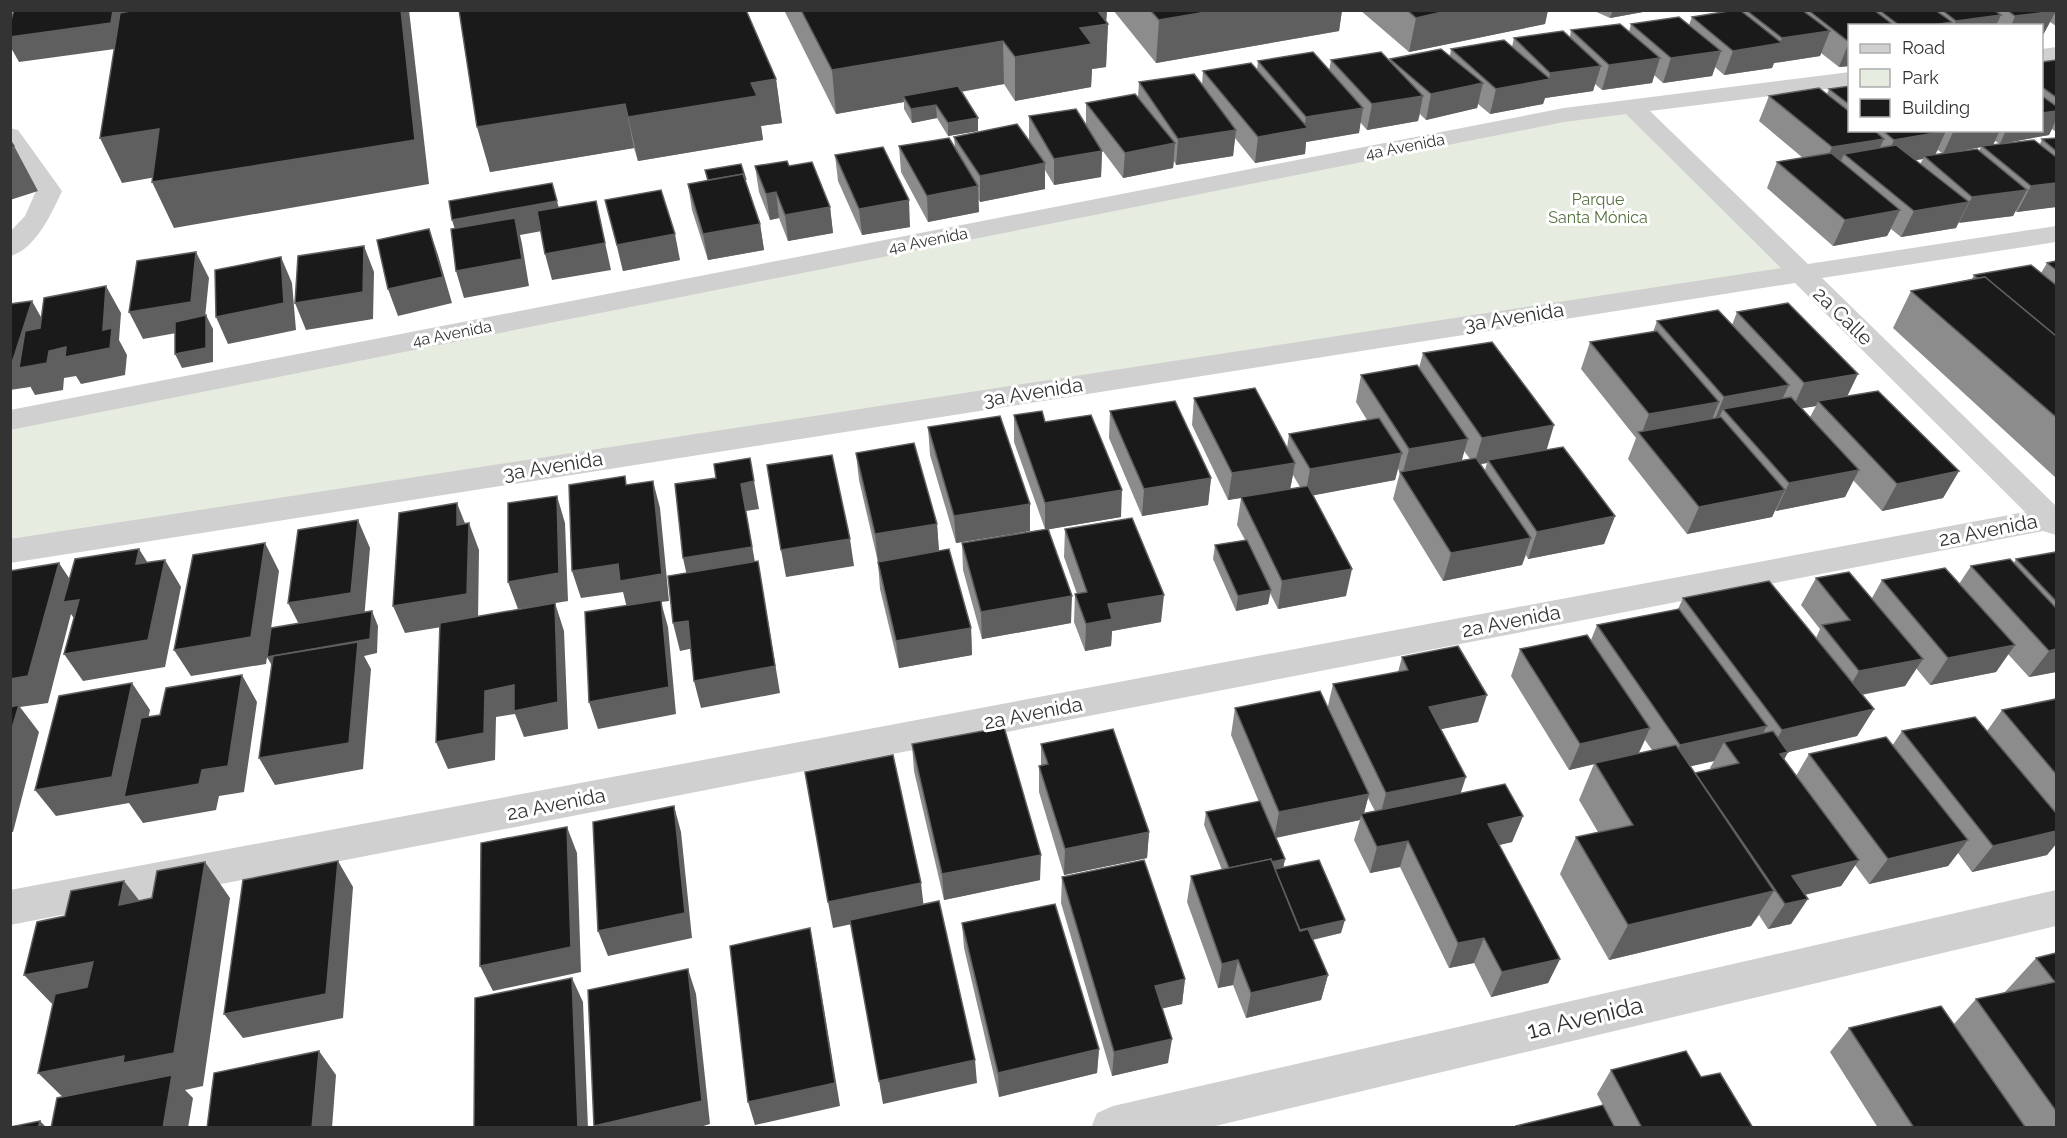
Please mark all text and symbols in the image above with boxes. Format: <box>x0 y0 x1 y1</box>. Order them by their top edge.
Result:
legend <box>1848 24 2043 132</box>
text: Road <box>1902 37 1945 58</box>
text: Park <box>1902 67 1939 88</box>
text: Building <box>1902 97 1970 118</box>
street label: 4a Avenida <box>1364 129 1446 163</box>
park label: Parque Santa Mónica <box>1548 190 1648 227</box>
street label: 4a Avenida <box>887 223 969 257</box>
street label: 2a Calle <box>1808 282 1878 350</box>
street label: 3a Avenida <box>1463 297 1565 337</box>
street label: 4a Avenida <box>411 316 493 350</box>
street label: 3a Avenida <box>982 372 1084 412</box>
street label: 3a Avenida <box>502 446 604 486</box>
street label: 2a Avenida <box>1937 509 2039 551</box>
street label: 2a Avenida <box>1460 600 1562 642</box>
street label: 2a Avenida <box>982 692 1084 734</box>
street label: 2a Avenida <box>505 783 607 825</box>
street label: 1a Avenida <box>1524 990 1646 1045</box>

